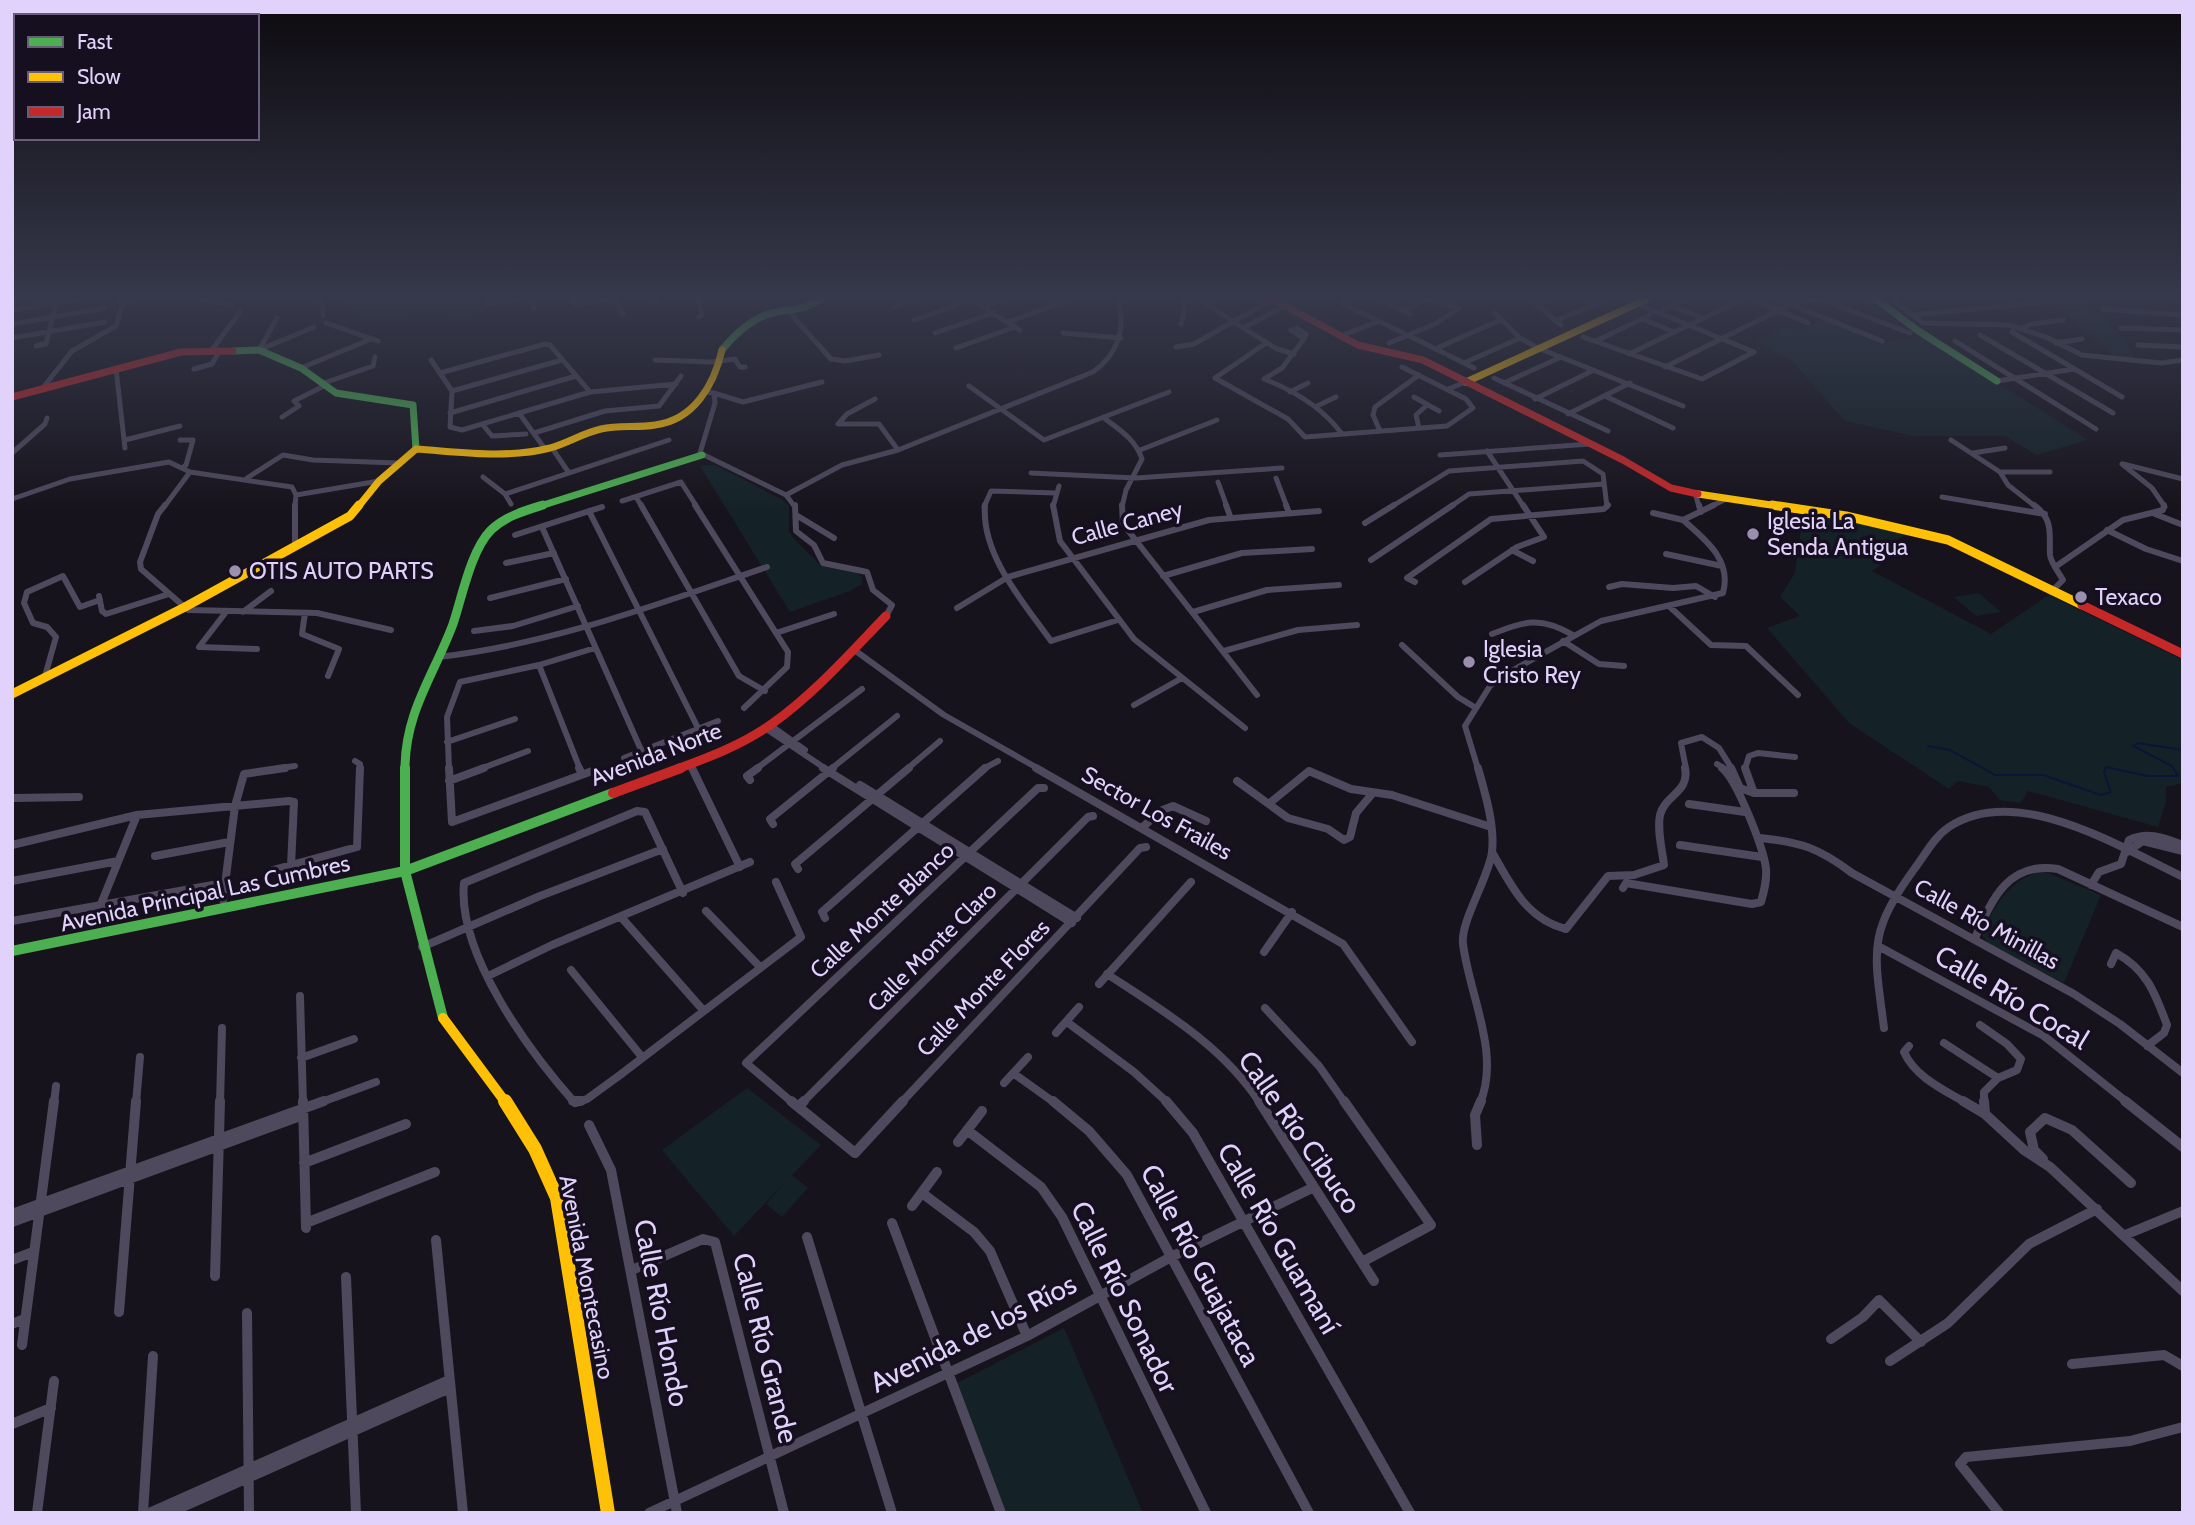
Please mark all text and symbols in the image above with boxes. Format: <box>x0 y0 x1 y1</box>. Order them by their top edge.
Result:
legend <box>14 14 259 140</box>
text: Fast <box>77 29 113 54</box>
text: Slow <box>77 64 121 89</box>
text: Jam <box>76 99 111 124</box>
street label: Calle Caney <box>1068 495 1186 551</box>
place label: Iglesia La Senda Antigua <box>1767 507 1908 561</box>
marker: Iglesia La Senda Antigua <box>1745 526 1761 542</box>
place label: OTIS AUTO PARTS <box>249 557 434 585</box>
marker: OTIS AUTO PARTS <box>227 563 243 579</box>
place label: Texaco <box>2095 583 2162 611</box>
marker: Texaco <box>2073 589 2089 605</box>
place label: Iglesia Cristo Rey <box>1483 635 1581 689</box>
marker: Iglesia Cristo Rey <box>1461 654 1477 670</box>
street label: Avenida Norte <box>586 716 726 792</box>
street label: Sector Los Frailes <box>1077 760 1237 866</box>
street label: Calle Monte Blanco <box>804 836 960 984</box>
street label: Avenida Principal Las Cumbres <box>58 849 352 937</box>
street label: Calle Río Minillas <box>1909 873 2065 975</box>
street label: Calle Monte Claro <box>861 876 1003 1018</box>
street label: Calle Monte Flores <box>911 914 1055 1062</box>
street label: Calle Río Cocal <box>1929 938 2096 1057</box>
street label: Calle Río Cibuco <box>1231 1044 1369 1220</box>
street label: Calle Río Guamaní <box>1211 1136 1348 1340</box>
street label: Calle Río Guajataca <box>1134 1158 1269 1372</box>
street label: Avenida Montecasino <box>553 1172 621 1382</box>
street label: Calle Río Sonador <box>1064 1195 1186 1399</box>
street label: Calle Río Hondo <box>627 1216 697 1410</box>
street label: Calle Río Grande <box>726 1249 806 1447</box>
street label: Avenida de los Ríos <box>864 1266 1082 1400</box>

